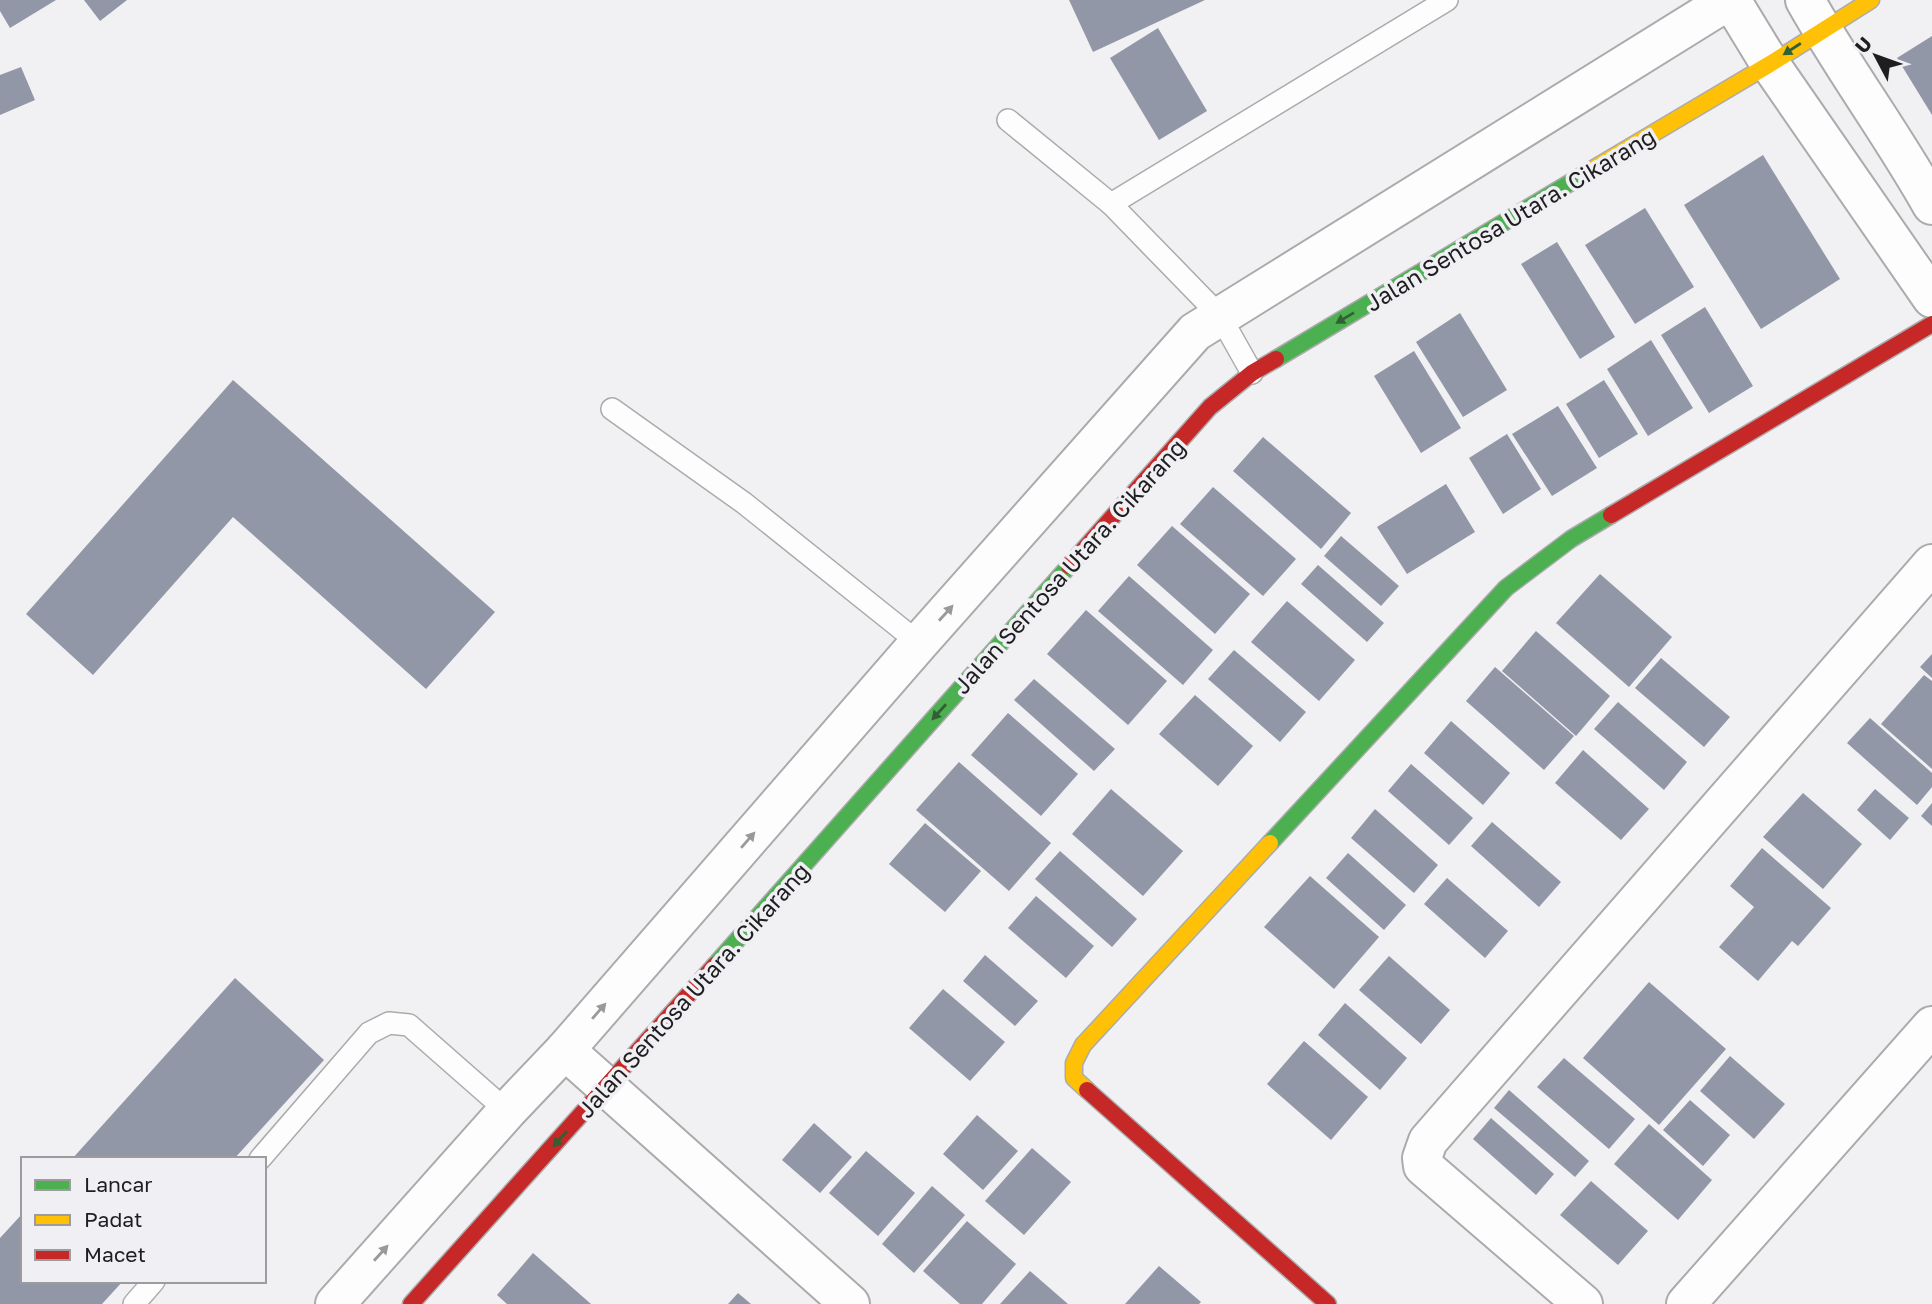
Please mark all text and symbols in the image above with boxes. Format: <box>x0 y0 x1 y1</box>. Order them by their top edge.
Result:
north arrow <box>1841 21 1911 91</box>
text: U <box>1850 32 1876 57</box>
one-way arrow <box>1783 42 1801 56</box>
street label: Jalan Sentosa Utara. Cikarang <box>1360 121 1660 317</box>
one-way arrow <box>1336 311 1355 324</box>
street label: Jalan Sentosa Utara. Cikarang <box>947 433 1191 699</box>
one-way arrow <box>938 604 954 622</box>
one-way arrow <box>931 703 947 721</box>
one-way arrow <box>740 831 755 848</box>
street label: Jalan Sentosa Utara. Cikarang <box>571 857 815 1123</box>
one-way arrow <box>591 1003 606 1020</box>
one-way arrow <box>553 1130 569 1147</box>
legend <box>21 1157 266 1283</box>
text: Lancar <box>84 1171 152 1197</box>
text: Padat <box>84 1206 142 1232</box>
text: Macet <box>84 1241 146 1267</box>
one-way arrow <box>372 1245 388 1262</box>

